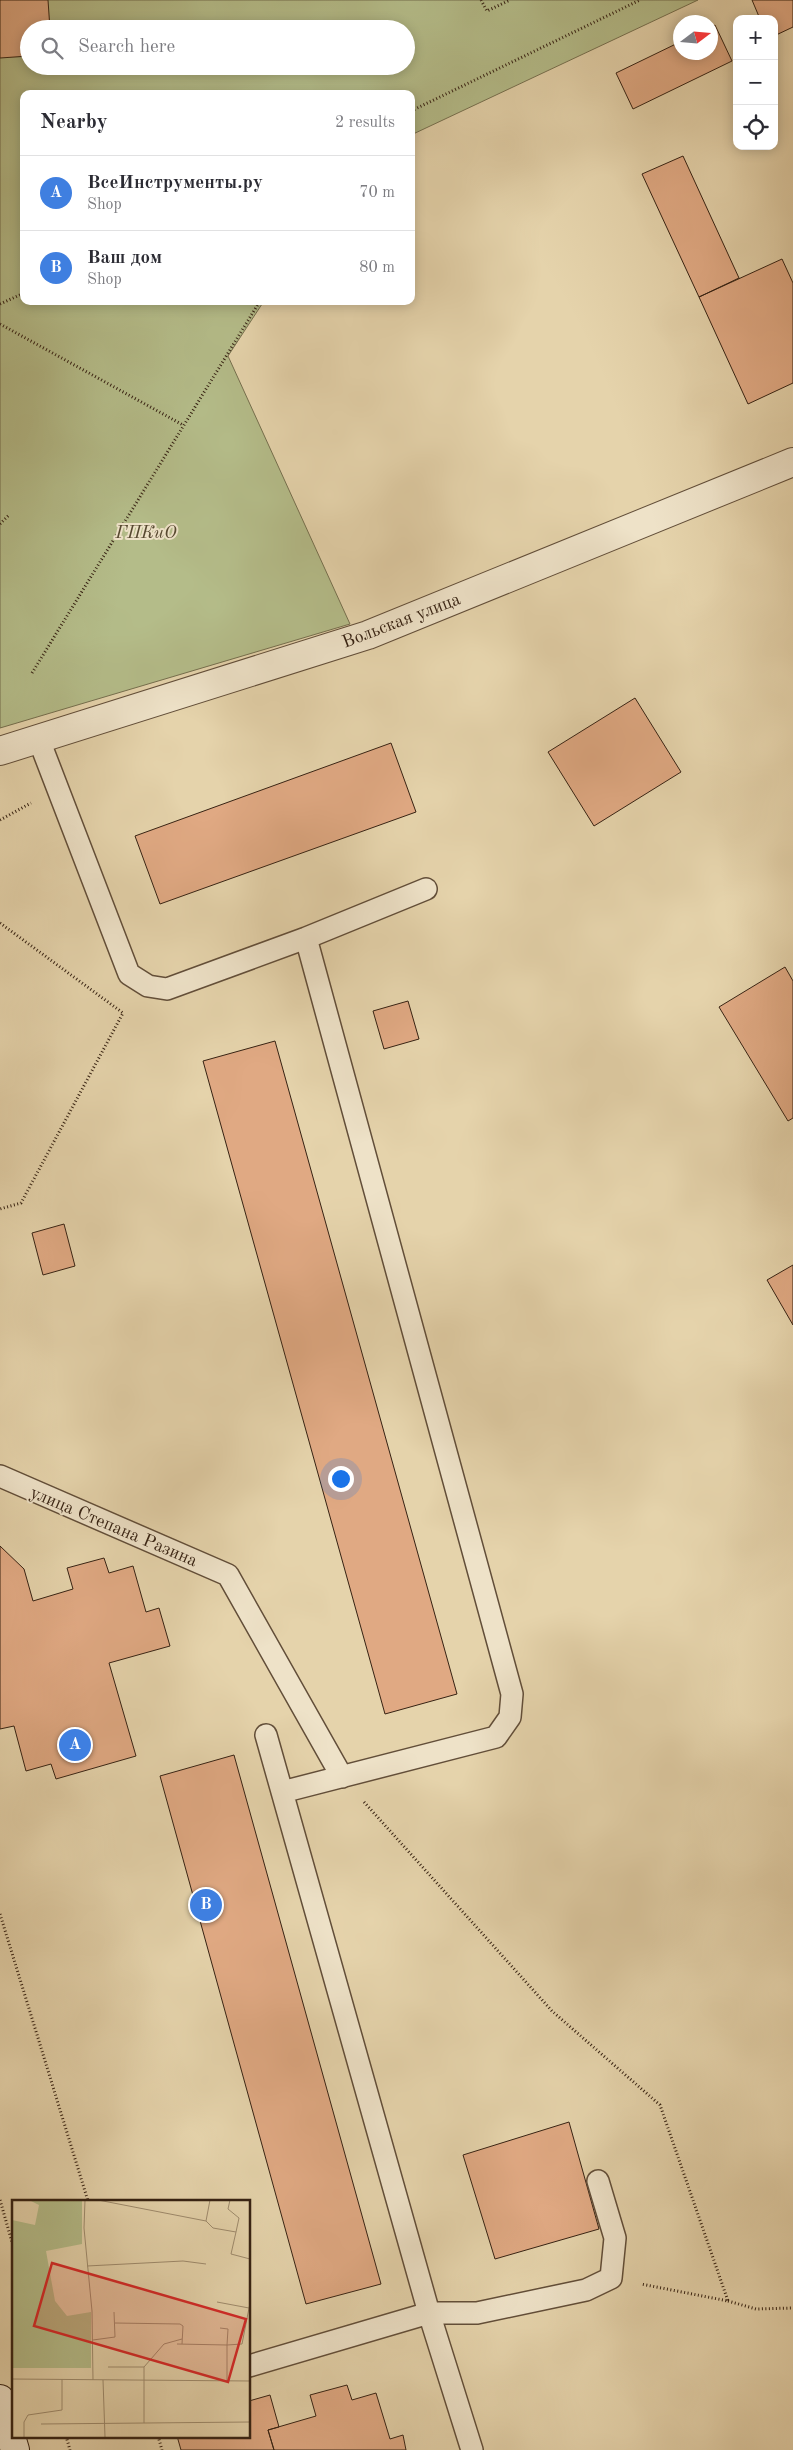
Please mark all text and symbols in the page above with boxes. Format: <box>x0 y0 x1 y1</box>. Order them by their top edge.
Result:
north arrow <box>673 15 718 60</box>
map controls <box>733 15 778 150</box>
button: + <box>733 15 778 60</box>
search box <box>20 20 415 75</box>
icon: search <box>38 34 66 62</box>
text: Search here <box>78 38 175 57</box>
button: − <box>733 60 778 105</box>
button: locate <box>733 105 778 150</box>
text: Nearby <box>40 112 108 133</box>
text: 2 results <box>335 115 395 131</box>
text: ВсеИнструменты.ру <box>87 174 263 193</box>
text: A <box>50 185 62 201</box>
text: 70 m <box>359 185 395 201</box>
text: Shop <box>87 197 122 213</box>
text: Ваш дом <box>87 249 162 268</box>
text: B <box>50 260 62 276</box>
text: 80 m <box>359 260 395 276</box>
text: Shop <box>87 272 122 288</box>
park label: ГПКиО <box>114 524 177 542</box>
street label: Вольская улица <box>340 590 463 652</box>
your location <box>328 1466 354 1492</box>
street label: улица Степана Разина <box>27 1483 200 1570</box>
pin: A <box>59 1726 91 1764</box>
pin: B <box>190 1886 222 1924</box>
inset map <box>12 2200 250 2438</box>

